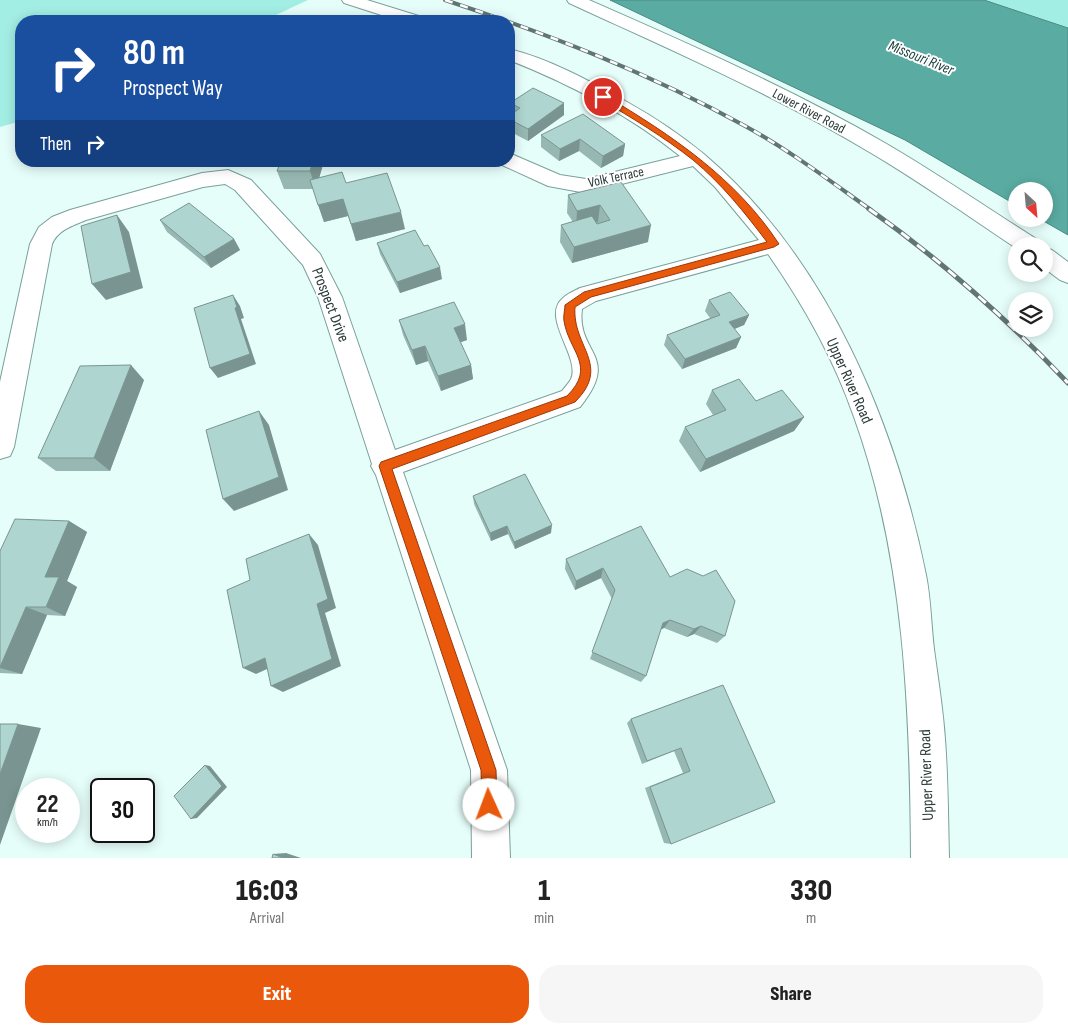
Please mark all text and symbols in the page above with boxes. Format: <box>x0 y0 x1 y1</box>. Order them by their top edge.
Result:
text: 80 m <box>123 32 185 75</box>
icon: right <box>40 35 105 100</box>
water label: Missouri River <box>886 36 957 80</box>
text: Prospect Way <box>123 75 223 102</box>
pin <box>582 76 624 118</box>
icon: arrive <box>589 83 617 111</box>
street label: Lower River Road <box>770 85 848 137</box>
icon: right <box>81 130 109 158</box>
text: Then <box>40 133 71 156</box>
street label: Volk Terrace <box>587 163 645 191</box>
north arrow <box>1008 182 1052 228</box>
map controls <box>1008 182 1053 337</box>
button: search <box>1008 237 1053 282</box>
street label: Prospect Drive <box>307 265 353 345</box>
button: layers <box>1008 292 1053 337</box>
street label: Upper River Road <box>822 335 876 427</box>
street label: Upper River Road <box>916 729 938 821</box>
speed limit sign: 30 <box>90 778 155 843</box>
position arrow <box>462 778 514 830</box>
text: 22 <box>37 789 58 820</box>
text: km/h <box>37 815 58 830</box>
text: 16:03 <box>236 873 298 909</box>
text: 1 <box>538 873 550 909</box>
text: 330 <box>790 873 832 909</box>
text: Arrival <box>250 909 284 928</box>
text: min <box>534 909 554 928</box>
text: m <box>806 909 816 928</box>
button: Exit <box>25 965 529 1023</box>
button: Share <box>539 965 1043 1023</box>

